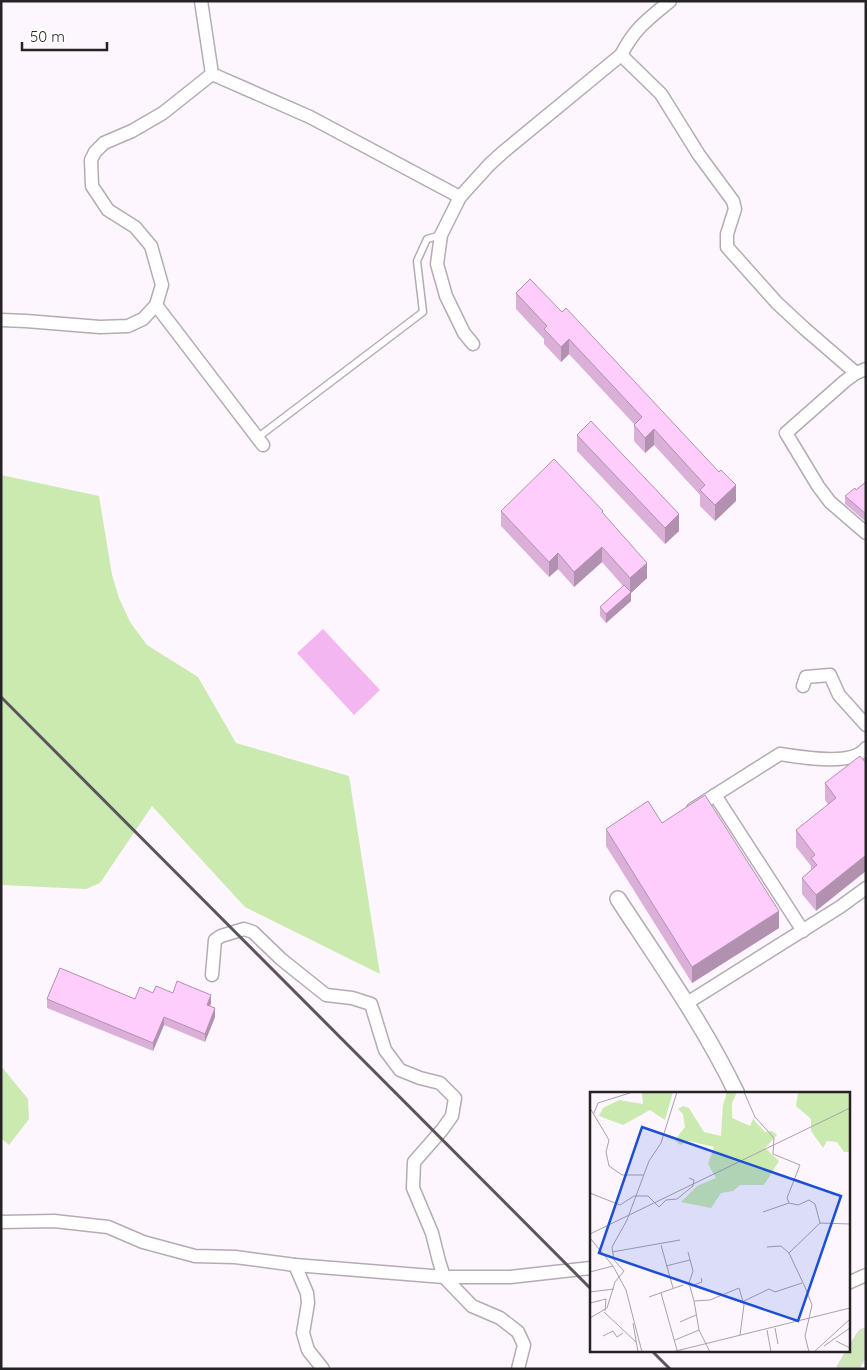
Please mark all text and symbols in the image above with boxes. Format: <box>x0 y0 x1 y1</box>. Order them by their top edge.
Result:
scale bar <box>22 20 108 52</box>
text: 50 m <box>30 27 65 46</box>
inset map <box>590 1092 850 1352</box>

